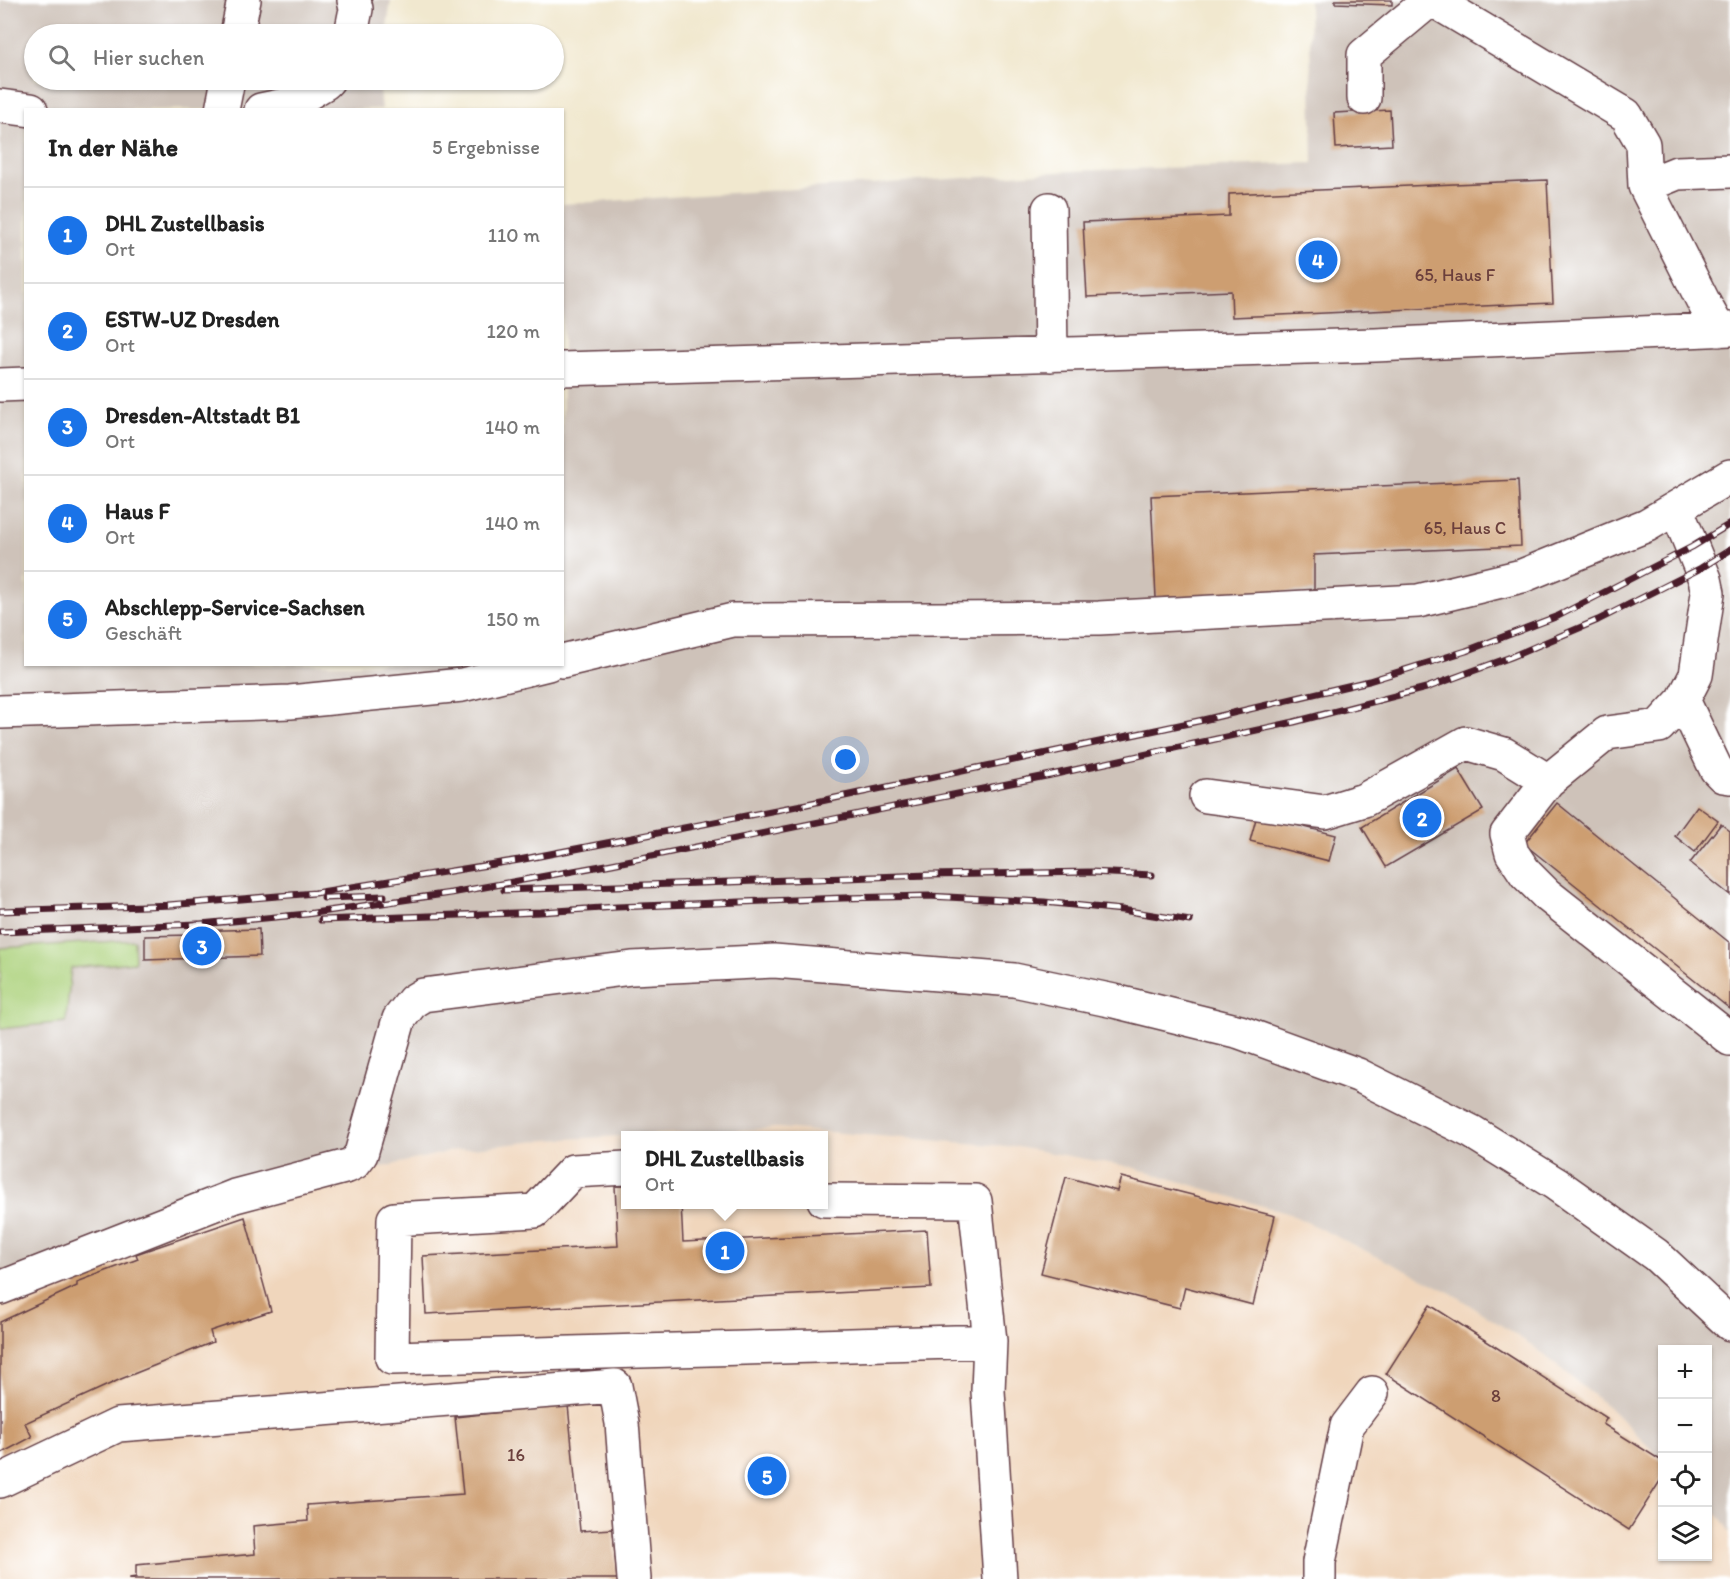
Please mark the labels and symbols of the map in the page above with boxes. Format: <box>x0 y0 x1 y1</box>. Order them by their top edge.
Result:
pin: 4 <box>1298 238 1338 282</box>
house number: 65, Haus F <box>1415 264 1496 286</box>
house number: 65, Haus C <box>1424 517 1506 539</box>
your location <box>831 745 860 774</box>
pin: 2 <box>1402 796 1442 840</box>
pin: 3 <box>182 924 222 968</box>
pin: 1 <box>706 1228 744 1274</box>
house number: 8 <box>1491 1385 1501 1407</box>
house number: 16 <box>507 1444 525 1466</box>
pin: 5 <box>748 1454 786 1498</box>

